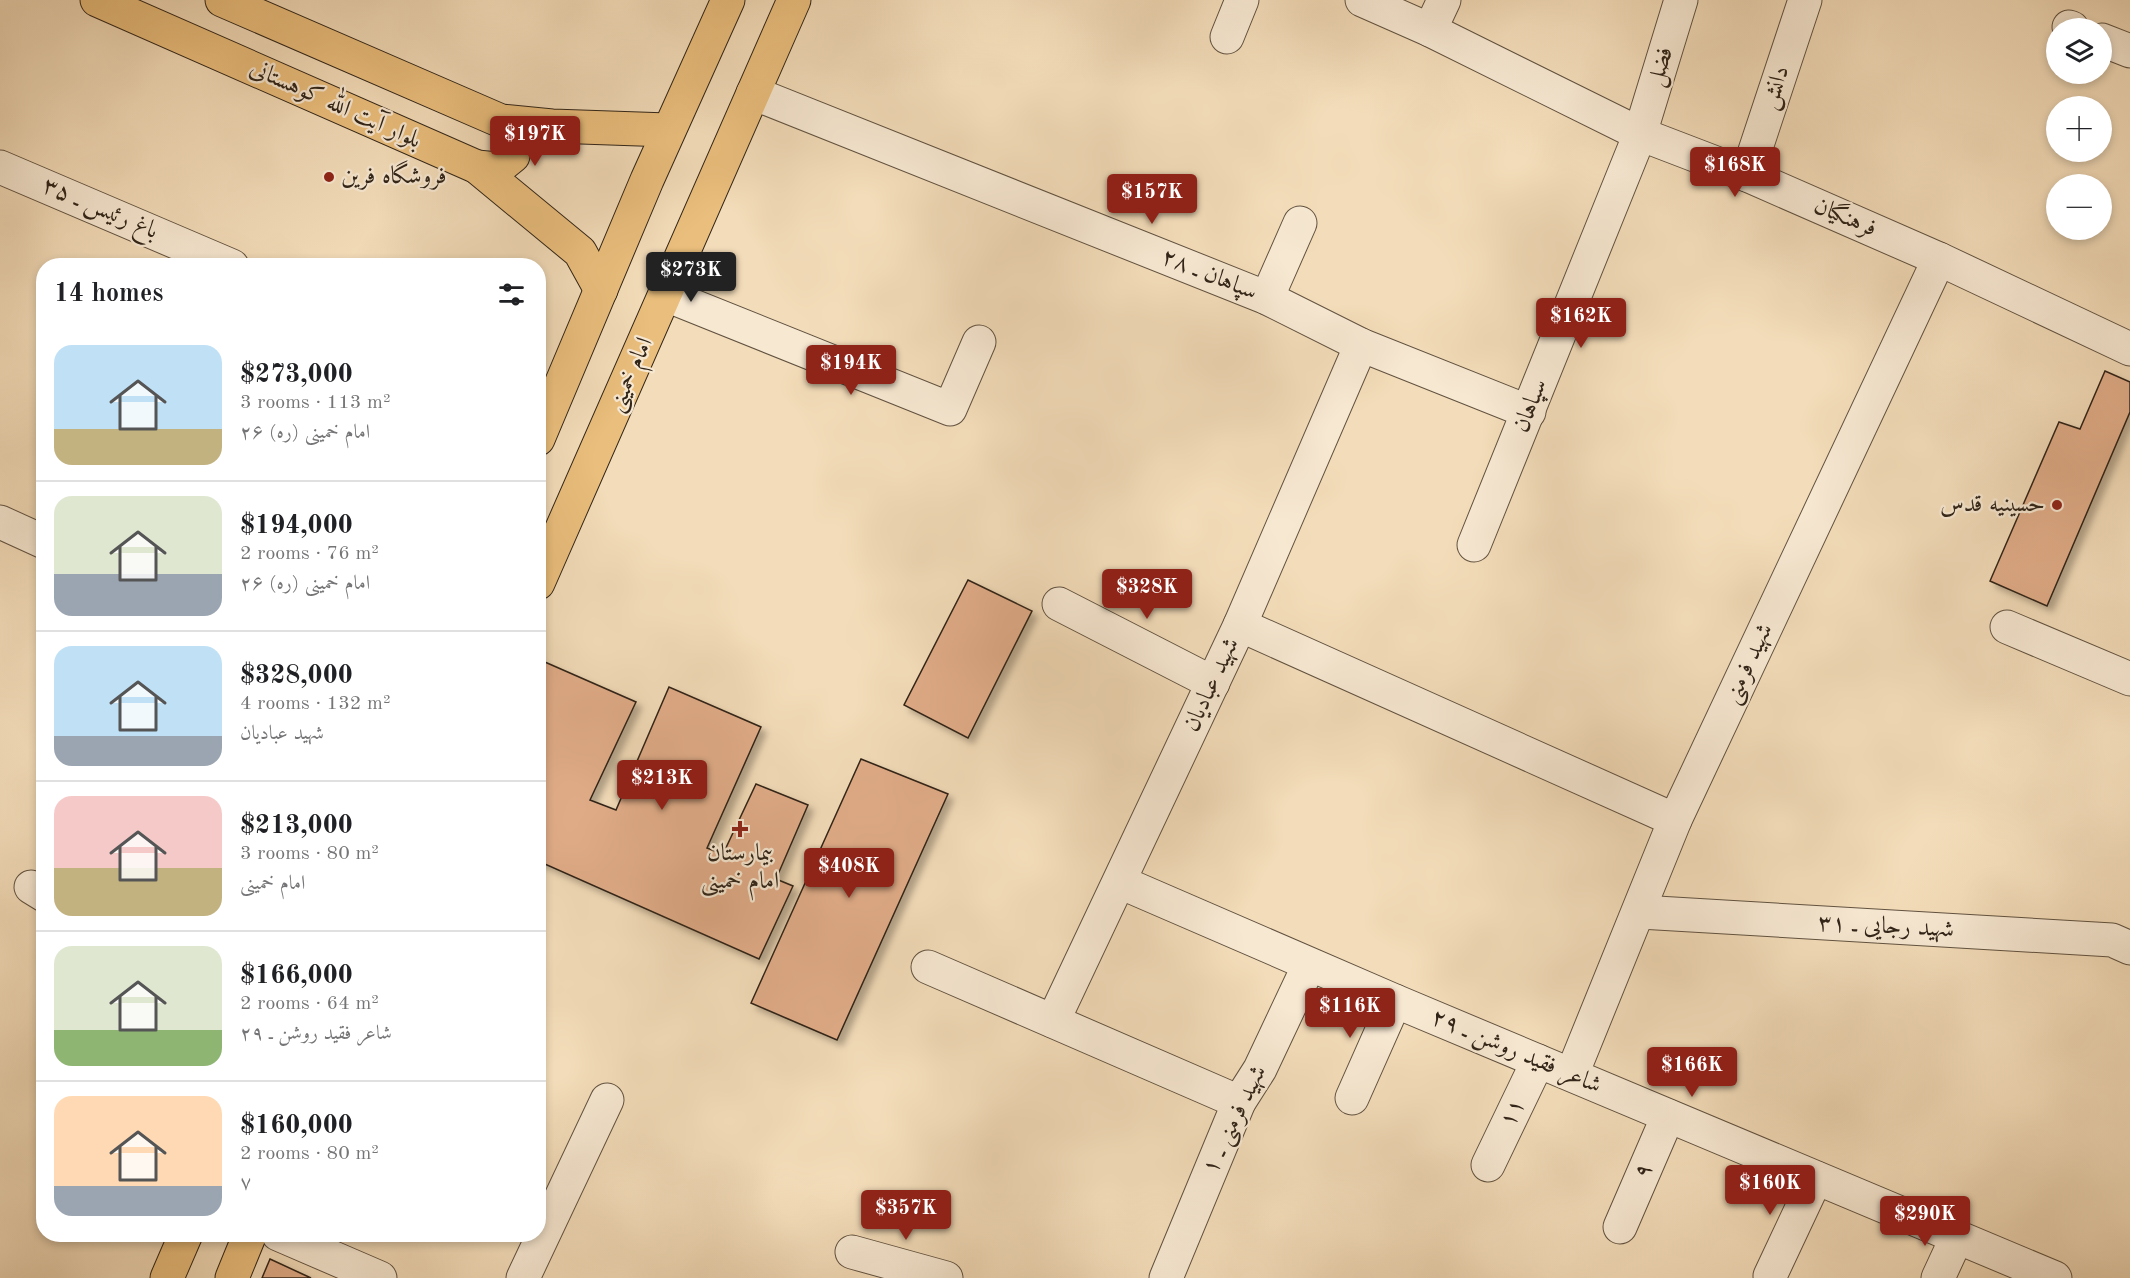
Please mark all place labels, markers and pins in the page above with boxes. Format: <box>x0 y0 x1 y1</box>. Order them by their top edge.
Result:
pin: $197K <box>493 116 577 167</box>
pin: $168K <box>1693 147 1777 198</box>
place label: فروشگاه فرین <box>341 160 447 190</box>
marker: فروشگاه فرین <box>322 170 336 184</box>
pin: $157K <box>1110 174 1194 225</box>
pin: $273K <box>649 252 733 303</box>
pin: $162K <box>1539 298 1623 349</box>
pin: $194K <box>809 345 893 396</box>
place label: حسینیه قدس <box>1940 493 2045 517</box>
marker: حسینیه قدس <box>2050 498 2064 512</box>
pin: $328K <box>1105 569 1189 620</box>
pin: $213K <box>620 760 704 811</box>
marker: بیمارستان امام خمینی <box>731 820 749 838</box>
place label: بیمارستان امام خمینی <box>701 842 779 901</box>
pin: $408K <box>807 848 891 899</box>
pin: $116K <box>1308 988 1392 1039</box>
pin: $166K <box>1650 1047 1734 1098</box>
pin: $160K <box>1728 1165 1812 1216</box>
pin: $357K <box>864 1190 948 1241</box>
pin: $290K <box>1883 1196 1967 1247</box>

